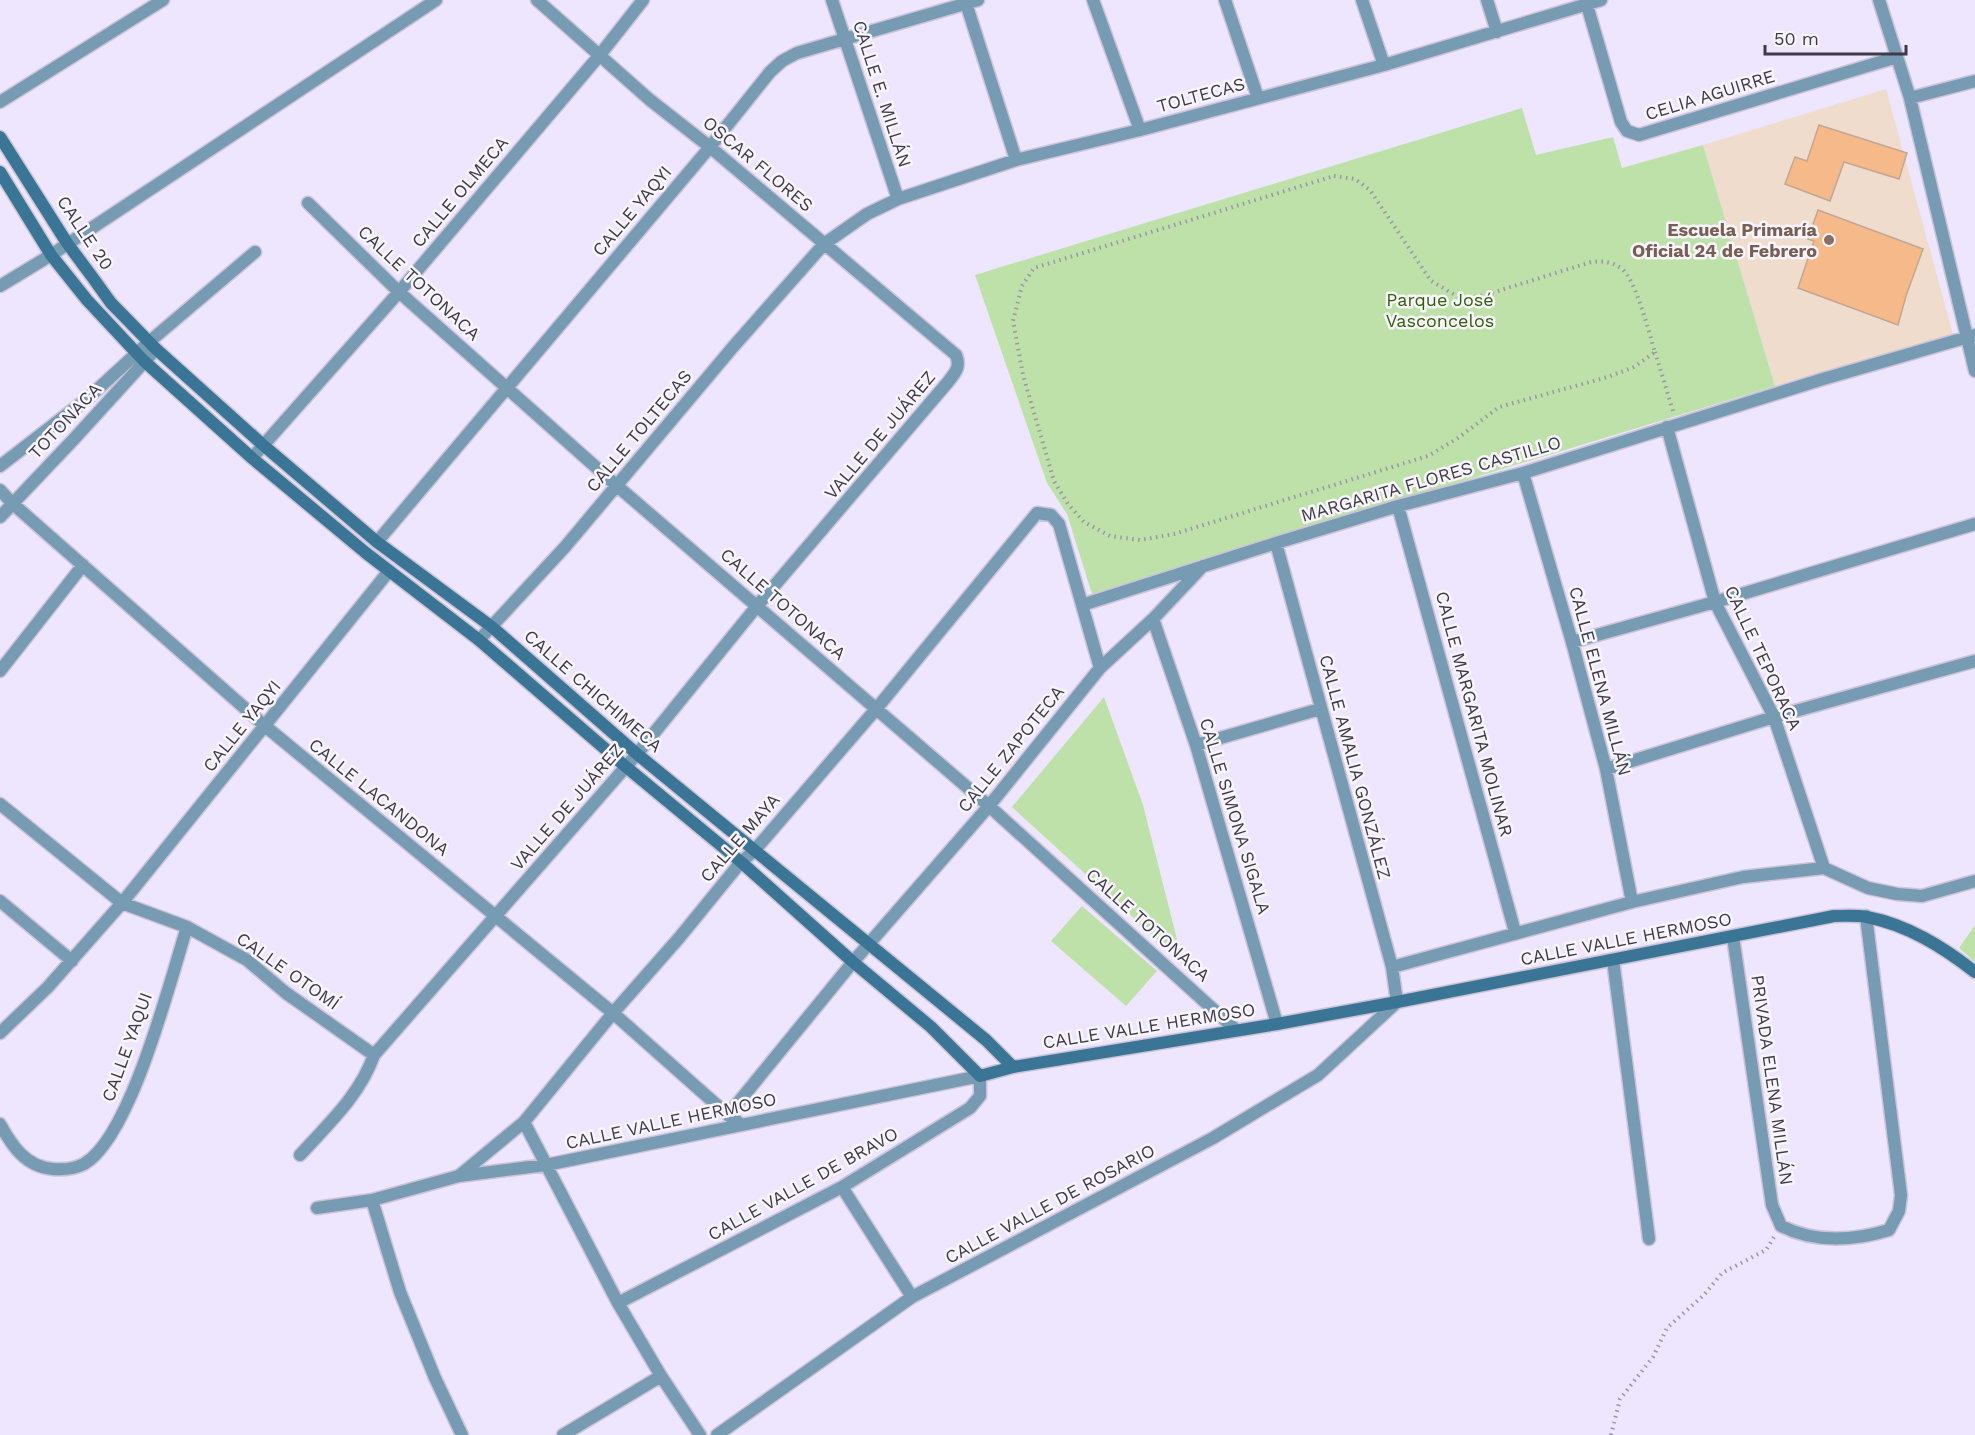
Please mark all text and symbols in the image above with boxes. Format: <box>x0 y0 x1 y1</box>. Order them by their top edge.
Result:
street label: CALLE E. MILLÁN <box>849 18 916 170</box>
scale bar <box>1765 18 1906 56</box>
text: 50 m <box>1774 28 1819 49</box>
street label: CELIA AGUIRRE <box>1642 65 1777 124</box>
street label: TOLTECAS <box>1155 73 1247 116</box>
street label: OSCAR FLORES <box>699 112 818 216</box>
street label: CALLE OLMECA <box>407 132 512 251</box>
street label: CALLE YAQYI <box>588 161 676 260</box>
street label: CALLE 20 <box>53 192 118 274</box>
place label: Escuela Primaría Oficial 24 de Febrero <box>1632 219 1818 261</box>
street label: CALLE TOTONACA <box>354 221 485 345</box>
marker: Escuela Primaría Oficial 24 de Febrero <box>1822 233 1836 247</box>
park label: Parque José Vasconcelos <box>1386 289 1494 331</box>
street label: CALLE TOLTECAS <box>581 365 696 496</box>
street label: VALLE DE JUÁREZ <box>820 366 939 503</box>
street label: TOTONACA <box>24 378 105 463</box>
street label: MARGARITA FLORES CASTILLO <box>1298 431 1563 526</box>
street label: CALLE TOTONACA <box>716 543 850 664</box>
street label: CALLE TEPORACA <box>1721 582 1806 734</box>
street label: CALLE ELENA MILLÁN <box>1565 584 1636 778</box>
street label: CALLE MARGARITA MOLINAR <box>1432 589 1517 839</box>
street label: CALLE CHICHIMECA <box>520 625 667 756</box>
street label: CALLE AMALIA GONZÁLEZ <box>1315 652 1396 881</box>
street label: CALLE YAQYI <box>198 676 285 776</box>
street label: CALLE ZAPOTECA <box>953 681 1068 816</box>
street label: CALLE SIMONA SIGALA <box>1196 715 1275 917</box>
street label: CALLE LACANDONA <box>305 734 454 860</box>
street label: VALLE DE JUÁREZ <box>506 739 627 874</box>
street label: CALLE MAYA <box>695 789 784 886</box>
street label: CALLE TOTONACA <box>1082 864 1215 986</box>
street label: CALLE VALLE HERMOSO <box>1518 908 1733 969</box>
street label: CALLE OTOMÍ <box>233 927 344 1014</box>
street label: PRIVADA ELENA MILLÁN <box>1747 973 1798 1186</box>
street label: CALLE YAQUI <box>97 989 156 1104</box>
street label: CALLE VALLE HERMOSO <box>1041 998 1257 1053</box>
street label: CALLE VALLE HERMOSO <box>564 1088 778 1153</box>
street label: CALLE VALLE DE BRAVO <box>704 1122 902 1245</box>
street label: CALLE VALLE DE ROSARIO <box>941 1139 1158 1268</box>

